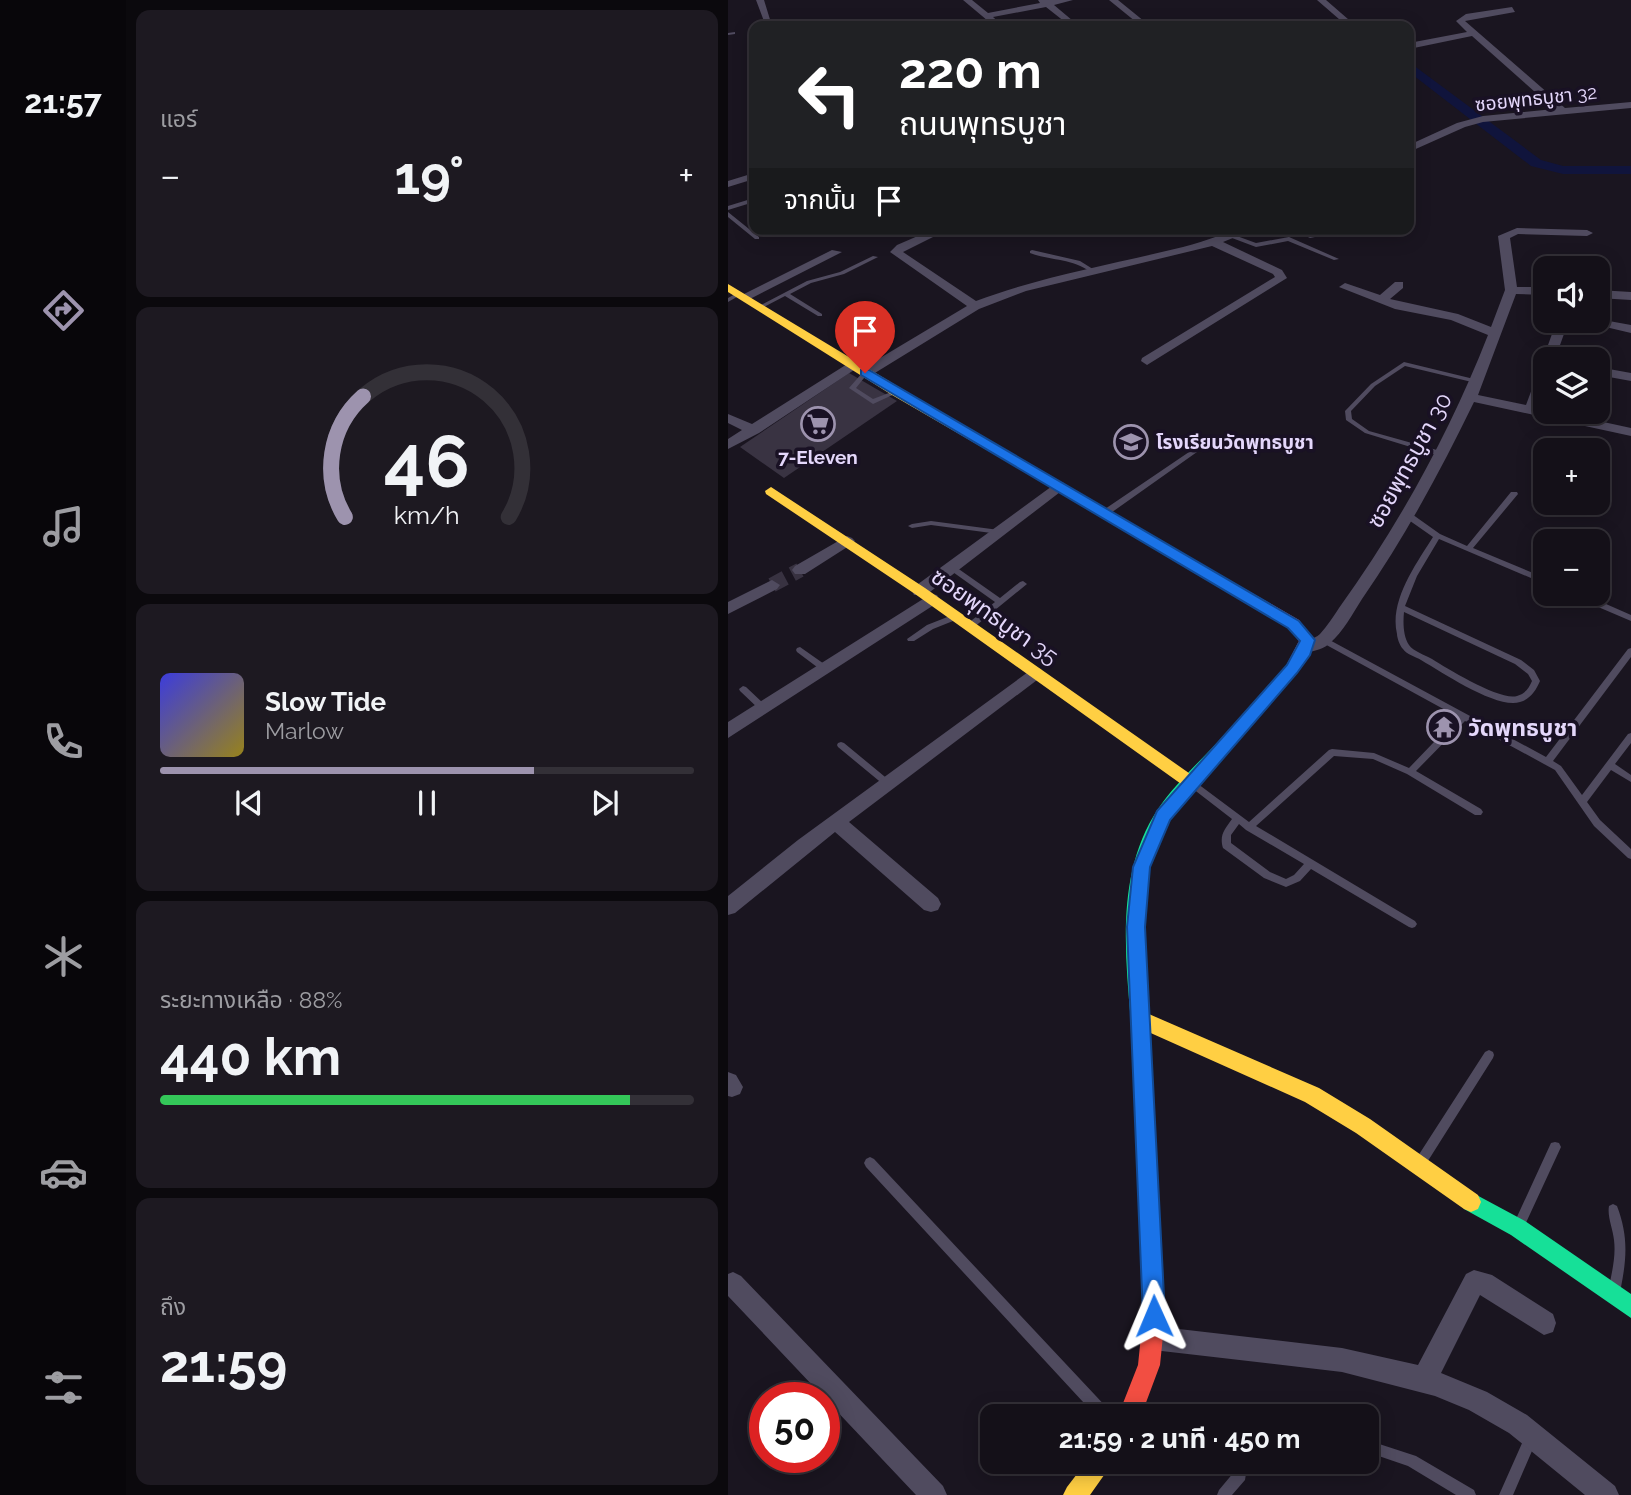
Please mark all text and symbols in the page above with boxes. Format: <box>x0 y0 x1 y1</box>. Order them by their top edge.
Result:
text: 220 m <box>899 42 1042 99</box>
icon: left <box>784 49 875 140</box>
street label: ซอยพุทธบูชา 32 <box>1474 81 1598 117</box>
text: 21:57 <box>24 83 102 120</box>
text: แอร์ <box>160 105 197 132</box>
text: ถนนพุทธบูชา <box>899 105 1067 142</box>
text: 19° <box>395 145 464 206</box>
text: − <box>160 153 180 198</box>
text: + <box>678 153 694 198</box>
icon: arrive <box>870 182 908 220</box>
text: จากนั้น <box>784 185 856 215</box>
map controls <box>1533 256 1610 606</box>
button: sound <box>1533 256 1610 333</box>
icon: directions <box>39 286 88 335</box>
pin <box>835 301 895 373</box>
icon: arrive <box>846 312 884 350</box>
button: layers <box>1533 347 1610 424</box>
street label: ซอยพุทธบูชา 30 <box>1361 388 1459 533</box>
supermarket icon: 7-Eleven <box>799 405 837 443</box>
text: 46 <box>384 419 470 504</box>
school or university icon: โรงเรียนวัดพุทธบูชา <box>1112 423 1150 461</box>
place label: โรงเรียนวัดพุทธบูชา <box>1156 431 1314 454</box>
button: + <box>1533 438 1610 515</box>
place label: 7-Eleven <box>778 446 858 468</box>
text: km/h <box>394 499 460 529</box>
icon: music <box>39 502 88 551</box>
button: − <box>1533 529 1610 606</box>
street label: ซอยพุทธบูชา 35 <box>925 562 1064 671</box>
text: Slow Tide <box>265 687 386 717</box>
temple icon: วัดพุทธบูชา <box>1425 708 1463 746</box>
place label: วัดพุทธบูชา <box>1468 714 1577 742</box>
icon: phone <box>39 717 88 766</box>
text: Marlow <box>265 717 344 744</box>
icon: previous <box>230 784 268 822</box>
icon: pause <box>408 784 446 822</box>
icon: next <box>586 784 624 822</box>
icon: climate <box>39 932 88 981</box>
text: ระยะทางเหลือ · 88% <box>160 986 343 1013</box>
text: 440 km <box>160 1026 341 1087</box>
icon: car <box>39 1148 88 1197</box>
position arrow <box>1117 1279 1191 1353</box>
text: ถึง <box>160 1293 186 1320</box>
text: 21:59 <box>160 1333 287 1394</box>
icon: filters <box>39 1363 88 1412</box>
speed limit sign: 50 <box>749 1382 840 1473</box>
text: 21:59 · 2 นาที · 450 m <box>1059 1424 1300 1454</box>

